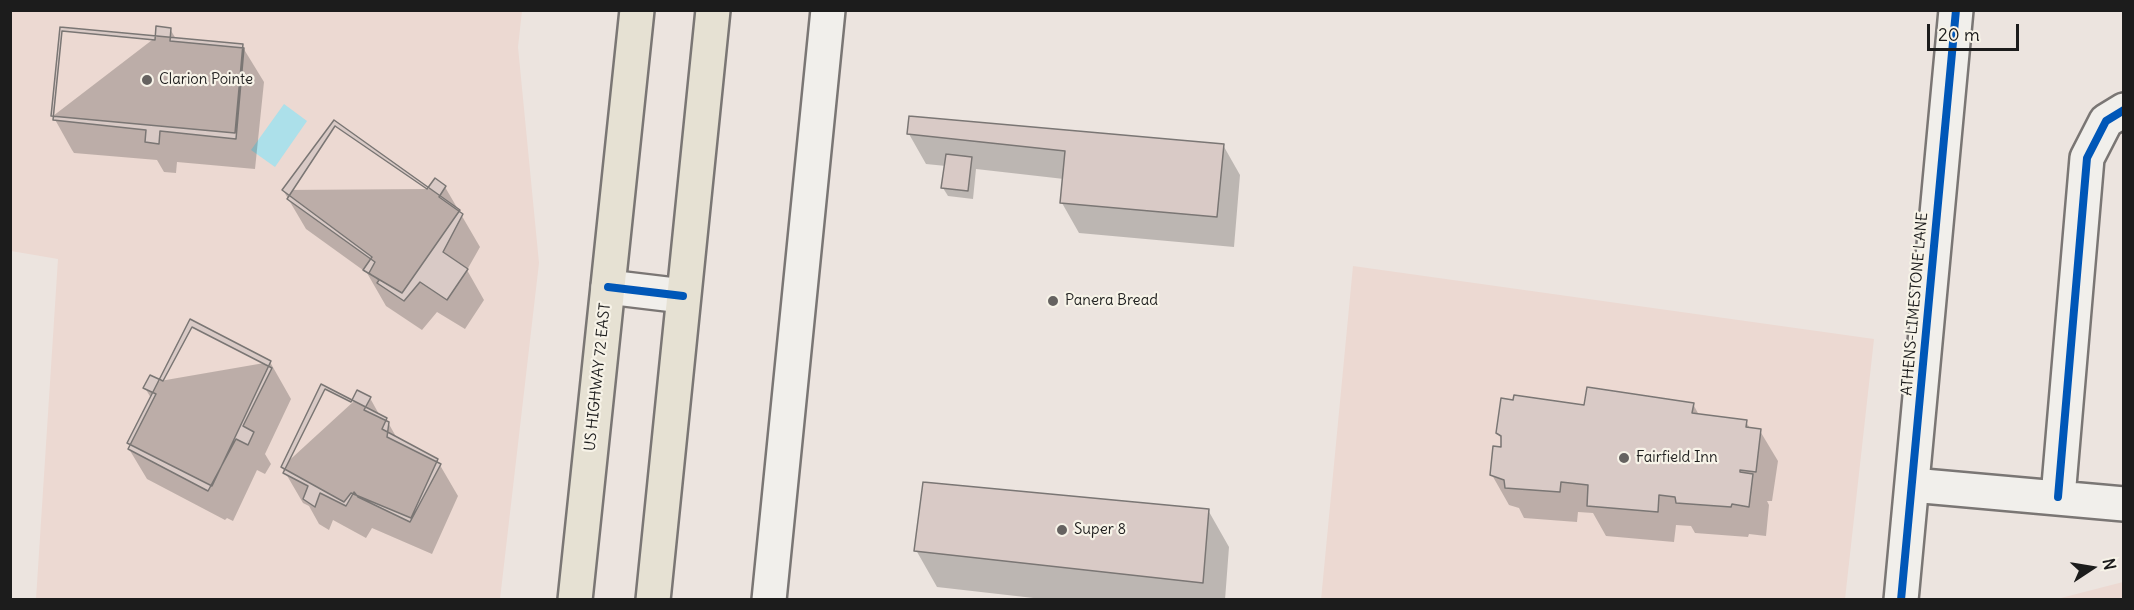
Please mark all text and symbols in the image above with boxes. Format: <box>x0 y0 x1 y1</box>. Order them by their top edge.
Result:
scale bar <box>1930 12 2022 50</box>
text: 20 m <box>1938 23 1980 46</box>
place label: Clarion Pointe <box>159 71 253 89</box>
marker: Clarion Pointe <box>140 73 154 87</box>
street label: ATHENS-LIMESTONE LANE <box>1898 211 1932 397</box>
place label: Panera Bread <box>1065 292 1158 310</box>
marker: Panera Bread <box>1046 294 1060 308</box>
street label: US HIGHWAY 72 EAST <box>581 302 615 452</box>
place label: Fairfield Inn <box>1636 449 1718 467</box>
marker: Fairfield Inn <box>1617 451 1631 465</box>
place label: Super 8 <box>1074 521 1126 539</box>
marker: Super 8 <box>1055 523 1069 537</box>
north arrow <box>2062 538 2122 598</box>
text: N <box>2099 557 2121 572</box>

